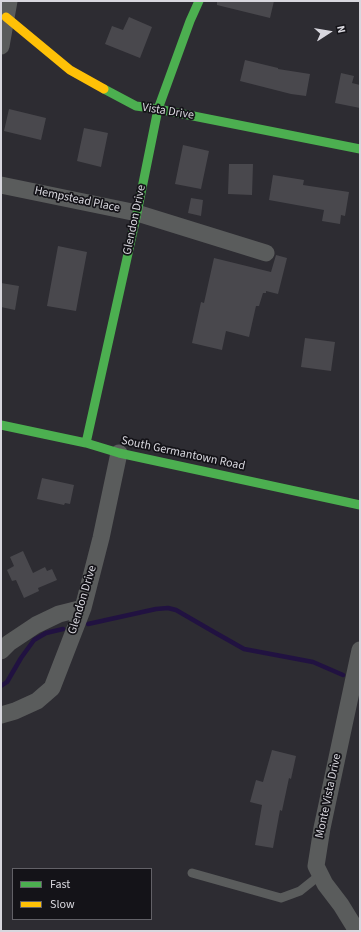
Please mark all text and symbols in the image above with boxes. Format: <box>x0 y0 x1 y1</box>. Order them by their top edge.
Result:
north arrow <box>309 12 349 52</box>
text: N <box>333 24 349 35</box>
street label: Vista Drive <box>141 101 195 123</box>
street label: Hempstead Place <box>33 184 121 216</box>
street label: Glendon Drive <box>121 184 149 256</box>
street label: South Germantown Road <box>120 434 246 474</box>
street label: Glendon Drive <box>66 564 100 636</box>
street label: Monte Vista Drive <box>313 752 345 840</box>
legend <box>12 868 152 920</box>
text: Fast <box>50 876 70 893</box>
text: Slow <box>50 896 75 913</box>

